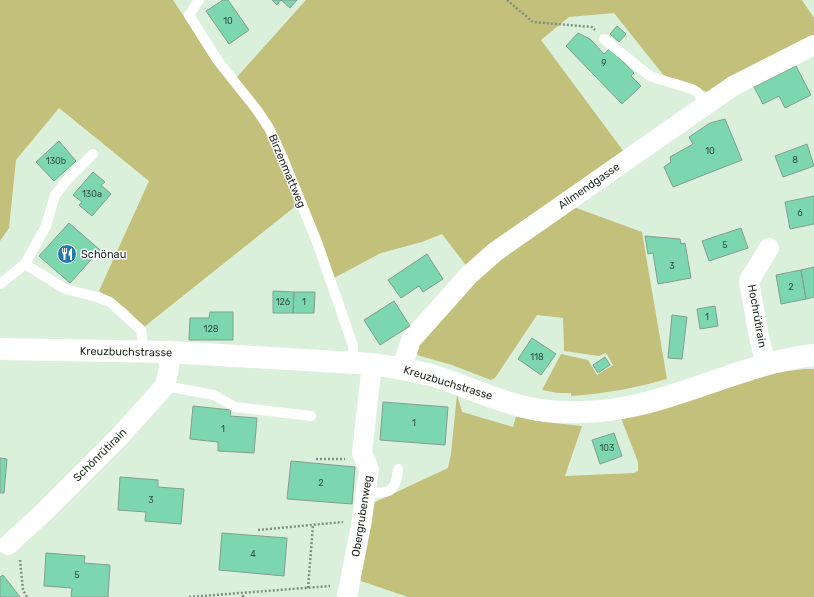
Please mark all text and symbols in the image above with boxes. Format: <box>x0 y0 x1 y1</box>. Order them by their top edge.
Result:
house number: 10 <box>223 16 233 26</box>
house number: 9 <box>601 58 607 68</box>
street label: Birzenmattweg <box>266 132 308 210</box>
house number: 10 <box>705 146 715 156</box>
house number: 8 <box>792 155 798 165</box>
house number: 130b <box>46 156 66 166</box>
street label: Allmendgasse <box>556 160 622 212</box>
house number: 130a <box>82 189 102 199</box>
house number: 6 <box>797 208 803 218</box>
house number: 5 <box>722 240 728 250</box>
restaurant icon: Schönau <box>56 243 78 265</box>
place label: Schönau <box>81 248 126 261</box>
house number: 3 <box>669 261 675 271</box>
house number: 2 <box>788 282 794 292</box>
street label: Hochrütirain <box>745 283 769 349</box>
house number: 126 <box>276 297 291 307</box>
house number: 1 <box>302 297 306 307</box>
house number: 1 <box>705 312 709 322</box>
house number: 128 <box>204 324 219 334</box>
street label: Kreuzbuchstrasse <box>80 345 172 359</box>
house number: 118 <box>530 352 544 362</box>
street label: Kreuzbuchstrasse <box>402 363 494 403</box>
house number: 1 <box>412 418 416 428</box>
house number: 1 <box>221 424 225 434</box>
street label: Schönrütirain <box>71 426 129 484</box>
house number: 103 <box>600 443 614 453</box>
street label: Obergrubenweg <box>349 474 375 558</box>
house number: 2 <box>318 478 324 488</box>
house number: 3 <box>148 495 154 505</box>
house number: 4 <box>250 549 256 559</box>
house number: 5 <box>74 570 80 580</box>

